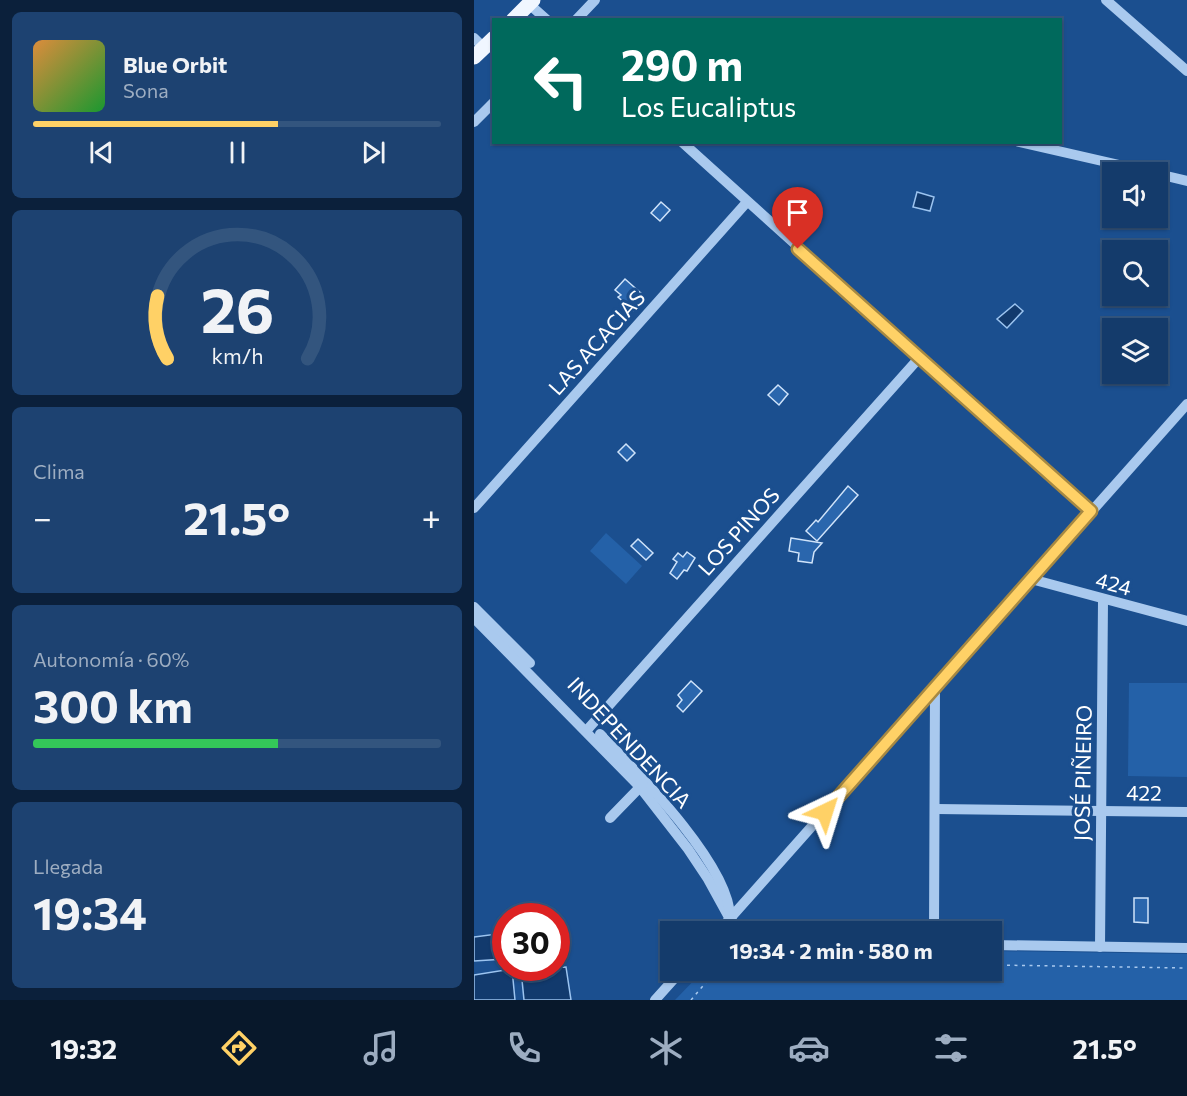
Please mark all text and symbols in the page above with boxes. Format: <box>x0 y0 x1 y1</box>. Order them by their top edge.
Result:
text: 290 m <box>621 38 743 90</box>
icon: left <box>522 42 600 120</box>
text: Blue Orbit <box>123 51 227 78</box>
text: Sona <box>123 78 169 102</box>
text: Los Eucaliptus <box>621 90 796 123</box>
icon: previous <box>85 136 118 169</box>
icon: pause <box>221 136 254 169</box>
icon: next <box>357 136 390 169</box>
map controls <box>1102 162 1168 384</box>
button: sound <box>1102 162 1168 228</box>
pin <box>772 187 823 249</box>
icon: arrive <box>781 196 814 229</box>
button: search <box>1102 240 1168 306</box>
text: 26 <box>200 271 274 347</box>
street label: LAS ACACIAS <box>543 285 649 399</box>
button: layers <box>1102 318 1168 384</box>
text: km/h <box>211 343 263 369</box>
text: Clima <box>33 459 85 483</box>
street label: LOS PINOS <box>692 482 784 580</box>
text: 21.5° <box>183 489 290 544</box>
text: − <box>33 496 52 537</box>
text: + <box>422 496 441 537</box>
street label: 424 <box>1093 566 1135 600</box>
text: Autonomía · 60% <box>33 647 189 671</box>
street label: INDEPENDENCIA <box>563 671 697 813</box>
text: 300 km <box>33 677 193 732</box>
street label: JOSÉ PIÑEIRO <box>1068 705 1096 841</box>
street label: 422 <box>1126 779 1162 805</box>
position arrow <box>793 780 857 844</box>
text: Llegada <box>33 854 103 878</box>
text: 19:34 <box>33 884 147 939</box>
speed limit sign: 30 <box>492 903 570 981</box>
text: 19:34 · 2 min · 580 m <box>729 937 933 964</box>
icon: directions <box>218 1027 260 1069</box>
icon: music <box>360 1027 402 1069</box>
icon: phone <box>503 1027 545 1069</box>
icon: climate <box>645 1027 687 1069</box>
icon: car <box>788 1027 830 1069</box>
icon: filters <box>930 1027 972 1069</box>
text: 19:32 <box>50 1032 117 1065</box>
text: 21.5° <box>1073 1032 1137 1065</box>

